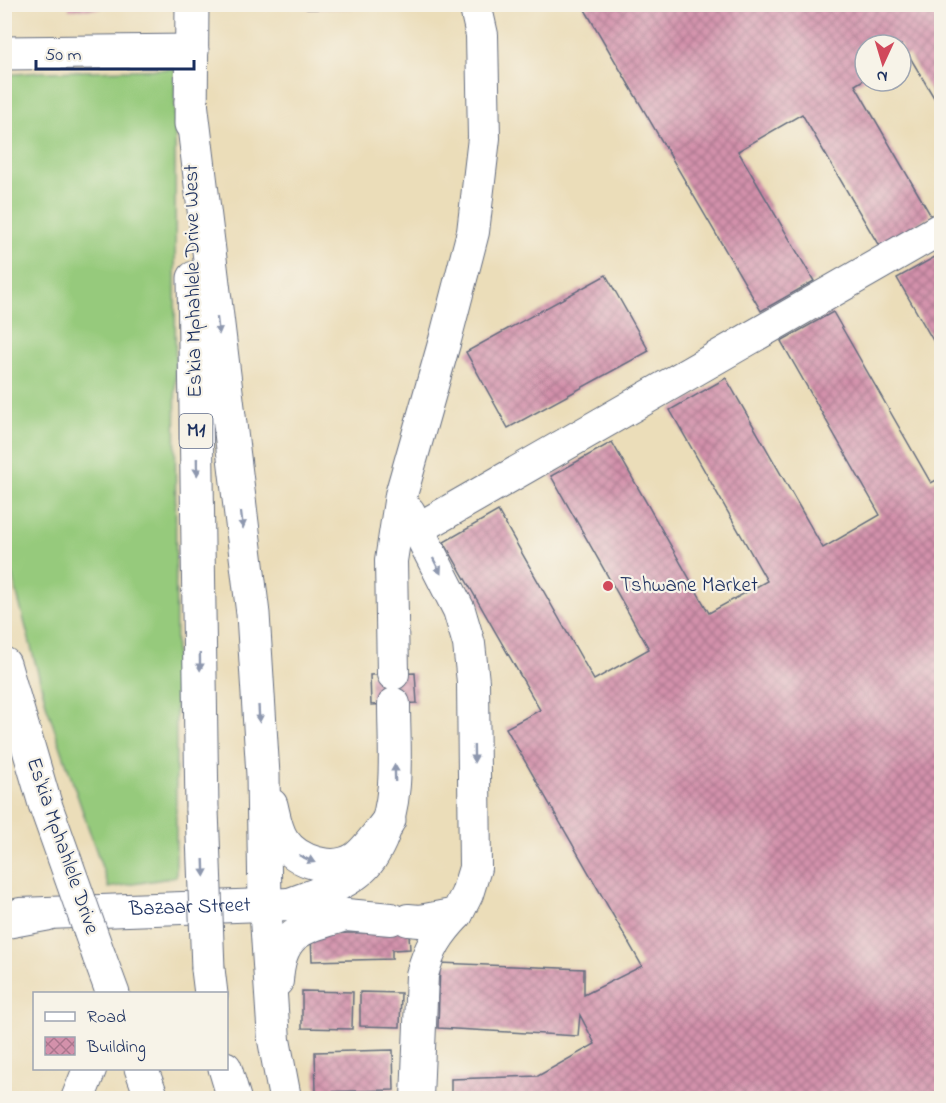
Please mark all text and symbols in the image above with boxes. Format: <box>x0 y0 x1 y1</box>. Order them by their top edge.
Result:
scale bar <box>36 33 194 71</box>
north arrow <box>853 33 913 93</box>
text: 50 m <box>45 43 82 69</box>
text: N <box>876 64 888 88</box>
street label: Es'kia Mphahlele Drive West <box>177 164 211 398</box>
one-way arrow <box>214 317 223 336</box>
road number: M1 <box>180 414 212 448</box>
one-way arrow <box>192 457 202 476</box>
one-way arrow <box>237 511 247 530</box>
one-way arrow <box>432 557 441 574</box>
place label: Tshwane Market <box>620 571 758 601</box>
marker: Tshwane Market <box>601 579 615 593</box>
one-way arrow <box>195 652 205 671</box>
one-way arrow <box>255 705 264 724</box>
one-way arrow <box>469 744 479 763</box>
street label: Es'kia Mphahlele Drive <box>18 754 106 939</box>
one-way arrow <box>390 763 400 782</box>
one-way arrow <box>298 853 316 863</box>
one-way arrow <box>200 859 209 878</box>
street label: Bazaar Street <box>128 890 251 925</box>
legend <box>33 992 228 1070</box>
text: Road <box>87 1005 126 1031</box>
text: Building <box>86 1035 146 1062</box>

